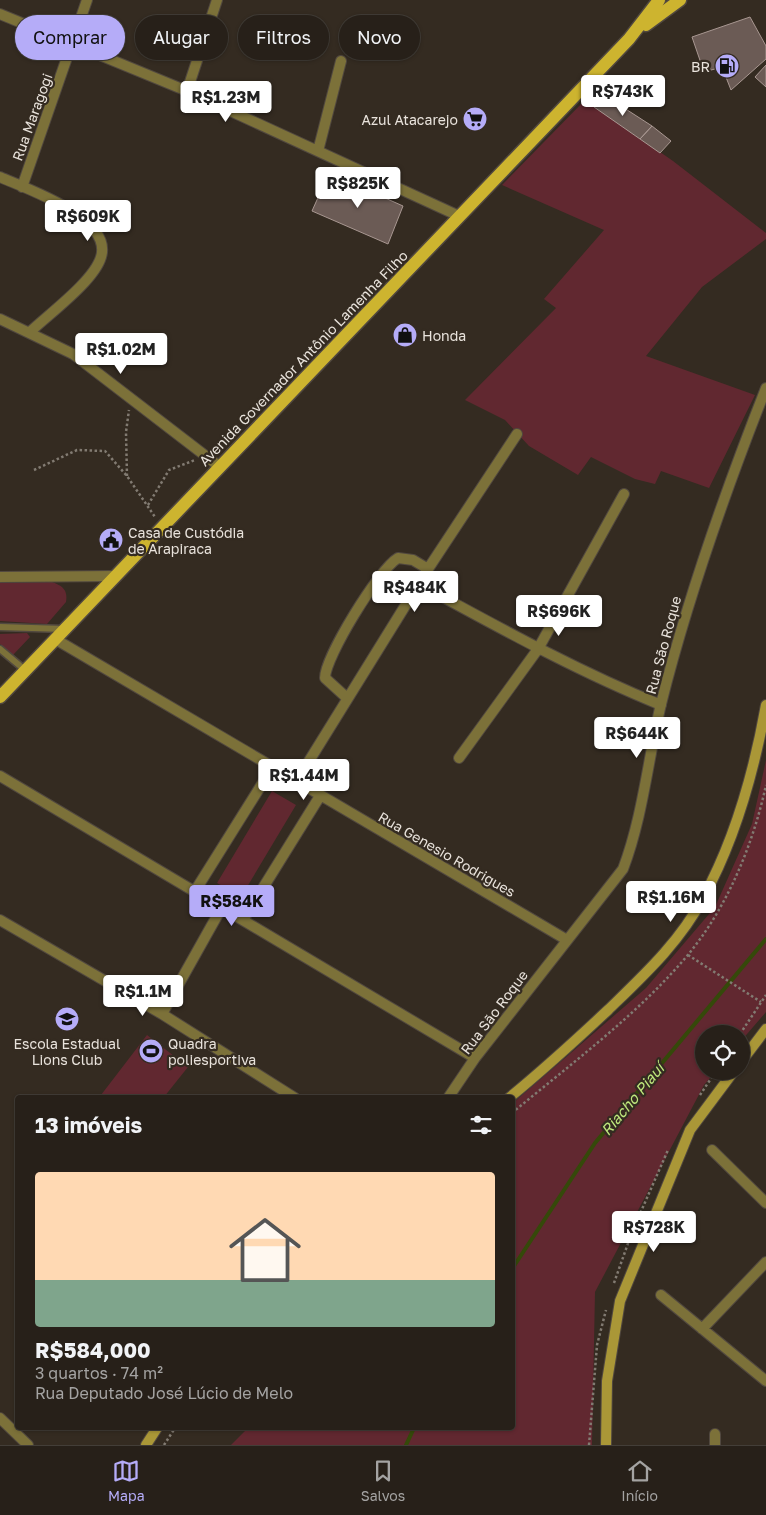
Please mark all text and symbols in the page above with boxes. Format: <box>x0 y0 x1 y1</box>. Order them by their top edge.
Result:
chip: Comprar <box>15 15 125 60</box>
chip: Alugar <box>135 15 228 60</box>
chip: Filtros <box>238 15 329 60</box>
chip: Novo <box>339 15 420 60</box>
fuel station icon: BR <box>714 53 740 79</box>
place label: BR <box>691 58 710 75</box>
street label: Rua Maragogi <box>8 71 56 163</box>
pin: R$743K <box>582 74 664 117</box>
pin: R$1.23M <box>180 80 272 123</box>
text: R$743K <box>592 81 654 101</box>
text: R$1.23M <box>192 87 260 107</box>
supermarket icon: Azul Atacarejo <box>462 106 488 132</box>
place label: Azul Atacarejo <box>361 111 458 128</box>
pin: R$825K <box>317 166 399 209</box>
text: R$825K <box>326 173 390 193</box>
pin: R$609K <box>47 200 129 242</box>
text: R$609K <box>56 206 120 226</box>
street label: Avenida Governador Antônio Lamenha Filho <box>195 247 411 469</box>
shop icon: Honda <box>392 322 418 348</box>
place label: Honda <box>422 327 466 344</box>
pin: R$1.02M <box>75 332 167 375</box>
text: R$1.02M <box>86 339 156 359</box>
place label: Casa de Custódia de Arapiraca <box>128 524 244 557</box>
public building icon: Casa de Custódia de Arapiraca <box>98 527 124 553</box>
pin: R$484K <box>374 570 456 613</box>
text: R$484K <box>383 577 447 597</box>
pin: R$696K <box>518 594 600 637</box>
street label: Rua São Roque <box>642 594 684 696</box>
text: R$696K <box>527 601 591 621</box>
pin: R$644K <box>596 716 678 759</box>
text: R$644K <box>605 723 669 743</box>
pin: R$1.44M <box>258 758 350 801</box>
text: R$1.44M <box>269 765 339 785</box>
street label: Rua Genesio Rodrigues <box>376 808 518 900</box>
pin: R$1.16M <box>625 880 717 923</box>
pin: R$584K <box>191 884 273 927</box>
text: R$1.16M <box>637 887 705 907</box>
text: R$584K <box>200 891 264 911</box>
street label: Rua São Roque <box>457 967 531 1057</box>
pin: R$1.1M <box>102 974 184 1017</box>
text: R$1.1M <box>114 981 172 1001</box>
school or university icon: Escola Estadual Lions Club <box>54 1006 80 1032</box>
map controls <box>695 1025 750 1080</box>
button: locate <box>695 1025 750 1080</box>
place label: Escola Estadual Lions Club <box>14 1035 120 1068</box>
place label: Quadra poliesportiva <box>168 1035 256 1068</box>
sports icon: Quadra poliesportiva <box>138 1038 164 1064</box>
water label: Riacho Piauí <box>597 1056 670 1139</box>
icon: filters <box>467 1111 495 1139</box>
text: 13 imóveis <box>35 1112 142 1138</box>
icon: home <box>220 1205 310 1295</box>
pin: R$728K <box>613 1210 695 1253</box>
text: R$728K <box>623 1217 685 1237</box>
text: R$584,000 <box>35 1337 151 1363</box>
text: 3 quartos · 74 m² <box>35 1363 163 1383</box>
text: Rua Deputado José Lúcio de Melo <box>35 1383 293 1403</box>
tab: Mapa <box>108 1457 145 1504</box>
tab: Salvos <box>361 1457 405 1504</box>
tab: Início <box>621 1457 658 1504</box>

